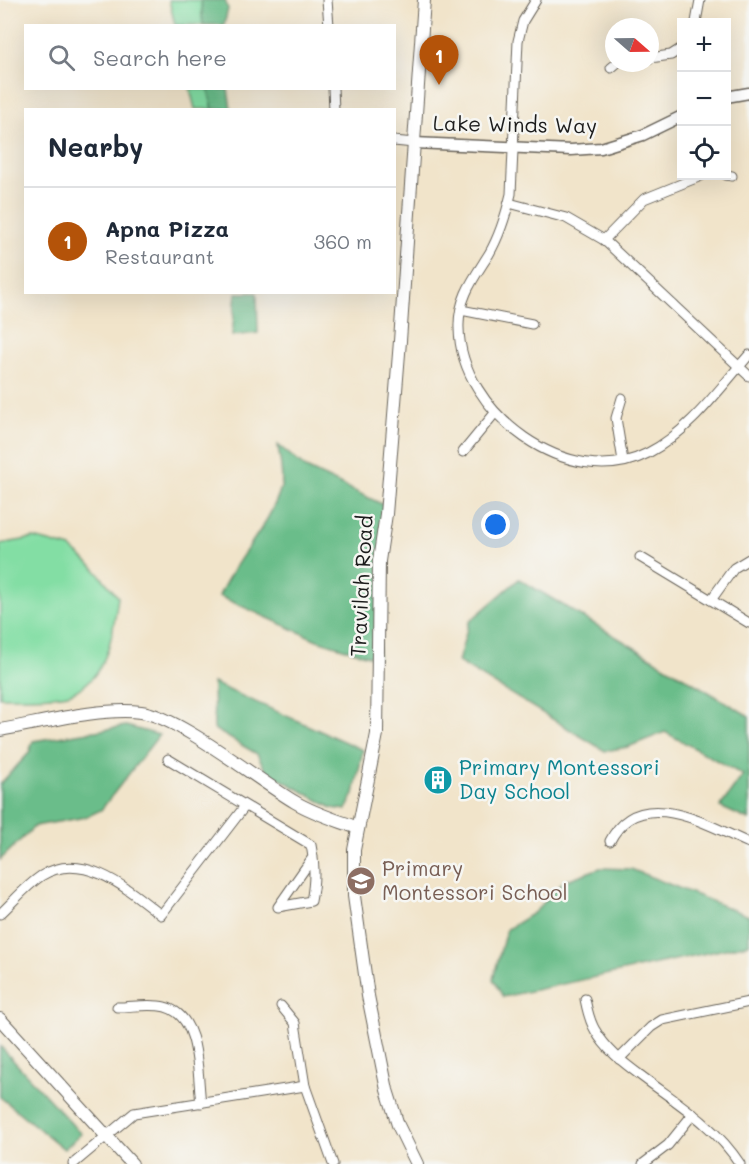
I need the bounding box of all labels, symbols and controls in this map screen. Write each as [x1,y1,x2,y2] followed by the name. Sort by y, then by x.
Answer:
[605,18,659,72] north arrow
[677,18,731,180] map controls
[677,18,731,72] button: +
[24,24,396,90] search box
[420,36,458,85] pin: 1
[45,41,78,74] icon: search
[93,43,227,72] text: Search here
[677,72,731,126] button: −
[433,109,597,138] street label: Lake Winds Way
[677,126,731,180] button: locate
[48,130,143,164] text: Nearby
[105,214,229,243] text: Apna Pizza
[63,228,72,254] text: 1
[314,228,372,254] text: 360 m
[105,243,215,269] text: Restaurant
[481,510,510,539] your location
[343,514,378,658] street label: Travilah Road
[459,753,660,804] place label: Primary Montessori Day School
[422,764,454,796] building icon: Primary Montessori Day School
[382,854,568,905] place label: Primary Montessori School
[345,865,377,897] school or university icon: Primary Montessori School

